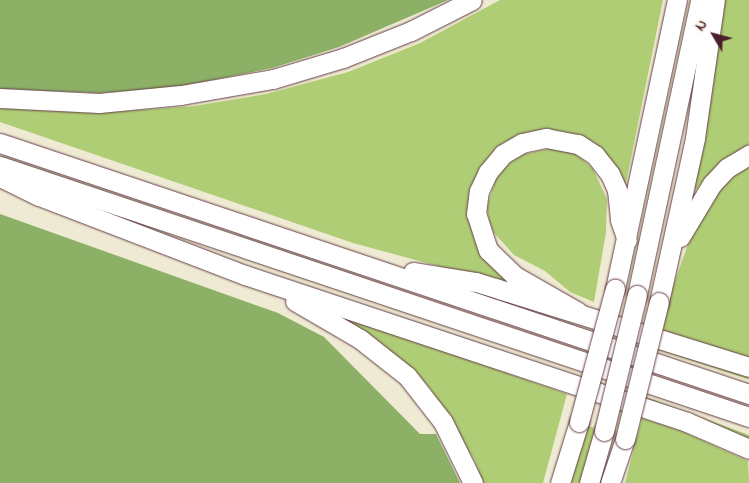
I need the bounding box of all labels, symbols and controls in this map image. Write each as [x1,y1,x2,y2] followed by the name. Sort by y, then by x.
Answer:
[689,10,739,60] north arrow
[690,16,713,36] text: N

